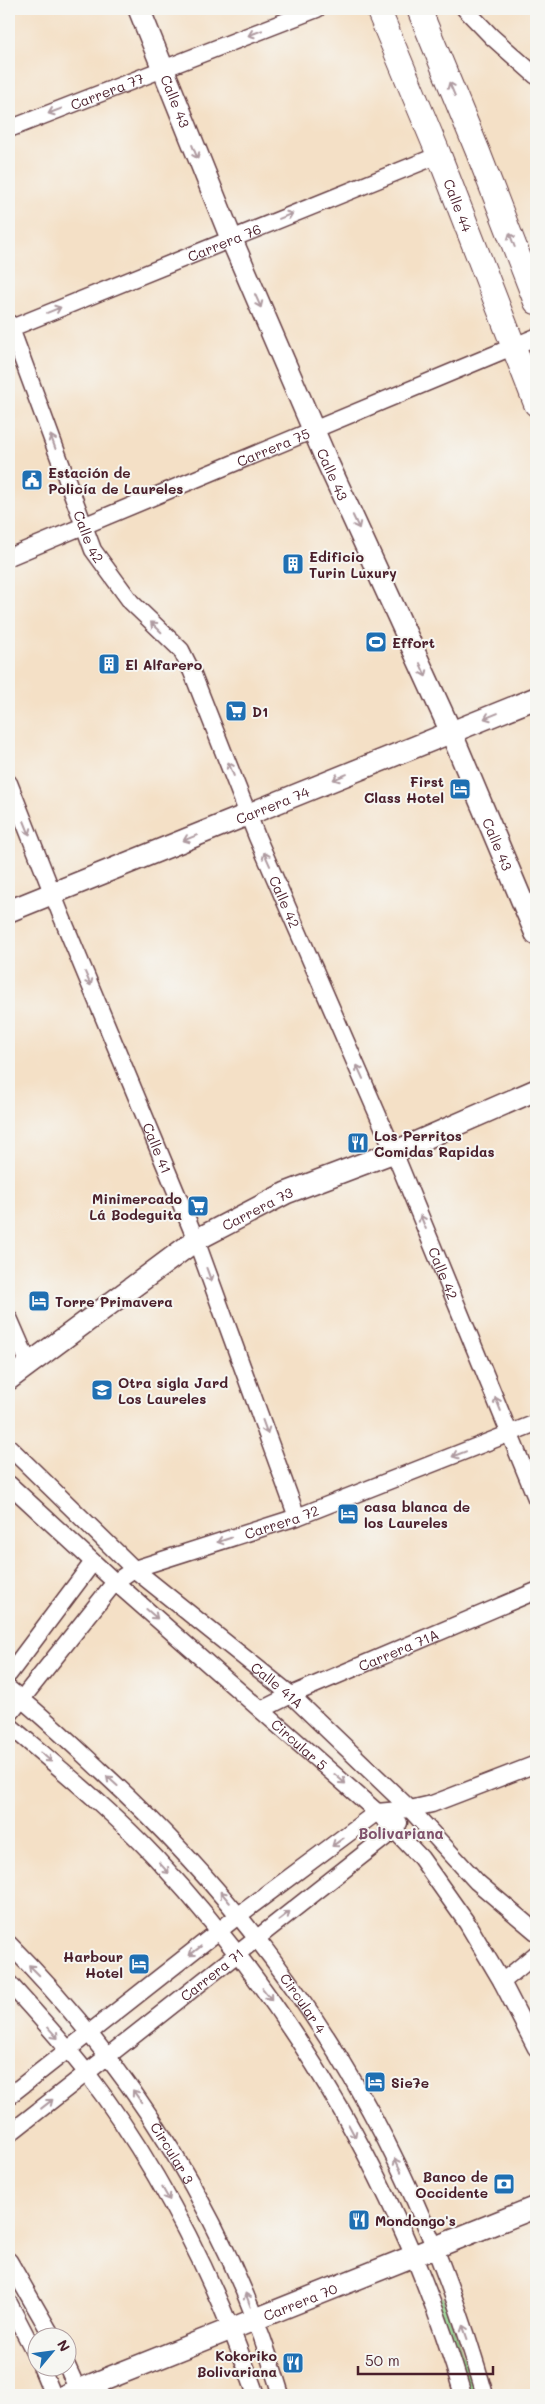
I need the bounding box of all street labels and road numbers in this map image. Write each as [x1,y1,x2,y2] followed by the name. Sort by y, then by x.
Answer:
[67,68,146,114] street label: Carrera 77
[157,72,195,130] street label: Calle 43
[440,176,478,235] street label: Calle 44
[184,219,264,265] street label: Carrera 76
[233,423,312,471] street label: Carrera 75
[313,445,353,503] street label: Calle 43
[70,508,109,566] street label: Calle 42
[233,781,313,828] street label: Carrera 74
[479,815,518,873] street label: Calle 43
[265,872,305,930] street label: Calle 42
[139,1120,177,1176] street label: Calle 41
[218,1182,295,1234] street label: Carrera 73
[424,1244,463,1302] street label: Calle 42
[242,1500,321,1543] street label: Carrera 72
[355,1624,441,1675] street label: Carrera 71A
[247,1657,308,1712] street label: Calle 41A
[267,1714,332,1774] street label: Circular 5
[176,1943,247,2005] street label: Carrera 71
[276,1969,332,2037] street label: Circular 4
[147,2118,199,2187] street label: Circular 3
[260,2278,340,2325] street label: Carrera 70

